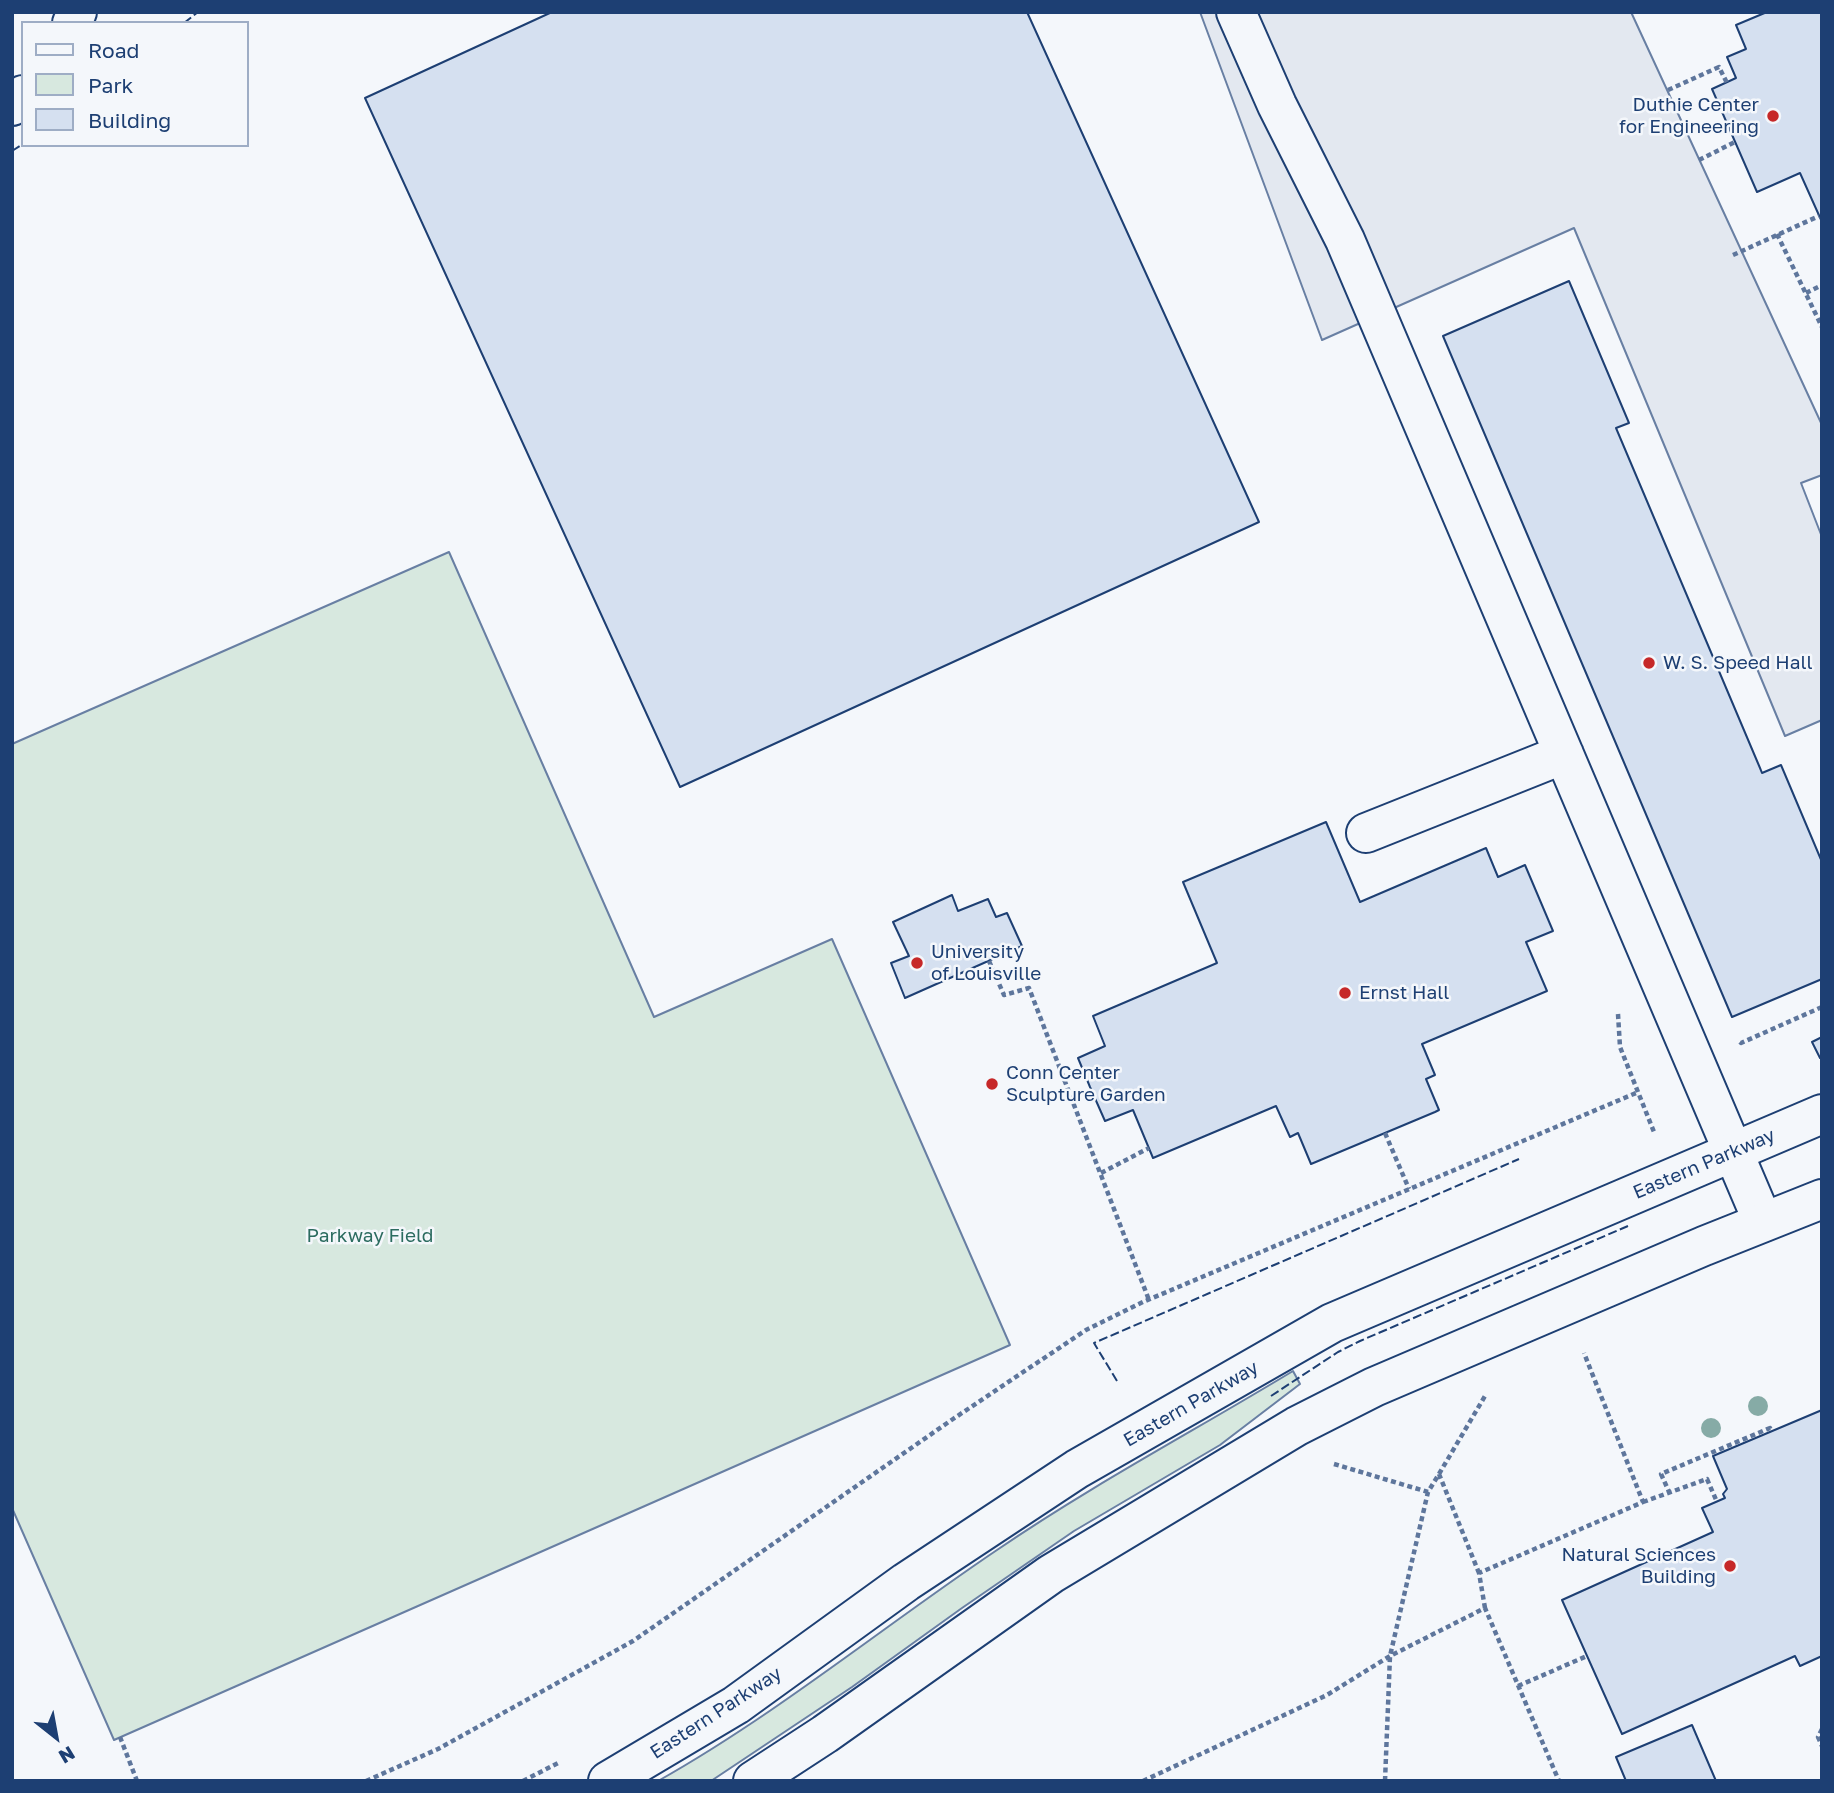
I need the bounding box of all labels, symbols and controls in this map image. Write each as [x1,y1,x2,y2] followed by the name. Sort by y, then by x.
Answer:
[21,21,248,147] legend
[88,37,139,63] text: Road
[88,72,133,98] text: Park
[1619,94,1759,138] place label: Duthie Center for Engineering
[88,107,171,133] text: Building
[1765,108,1781,124] marker: Duthie Center for Engineering
[1663,652,1813,674] place label: W. S. Speed Hall
[1641,655,1657,671] marker: W. S. Speed Hall
[931,941,1041,985] place label: University of Louisville
[909,955,925,971] marker: University of Louisville
[1359,982,1449,1004] place label: Ernst Hall
[1337,985,1353,1001] marker: Ernst Hall
[1006,1062,1166,1106] place label: Conn Center Sculpture Garden
[984,1076,1000,1092] marker: Conn Center Sculpture Garden
[1630,1124,1778,1204] street label: Eastern Parkway
[306,1225,434,1247] park label: Parkway Field
[1119,1356,1263,1452] street label: Eastern Parkway
[1561,1544,1716,1588] place label: Natural Sciences Building
[1722,1558,1738,1574] marker: Natural Sciences Building
[646,1662,786,1764] street label: Eastern Parkway
[21,1702,91,1772] north arrow
[55,1742,79,1769] text: N

